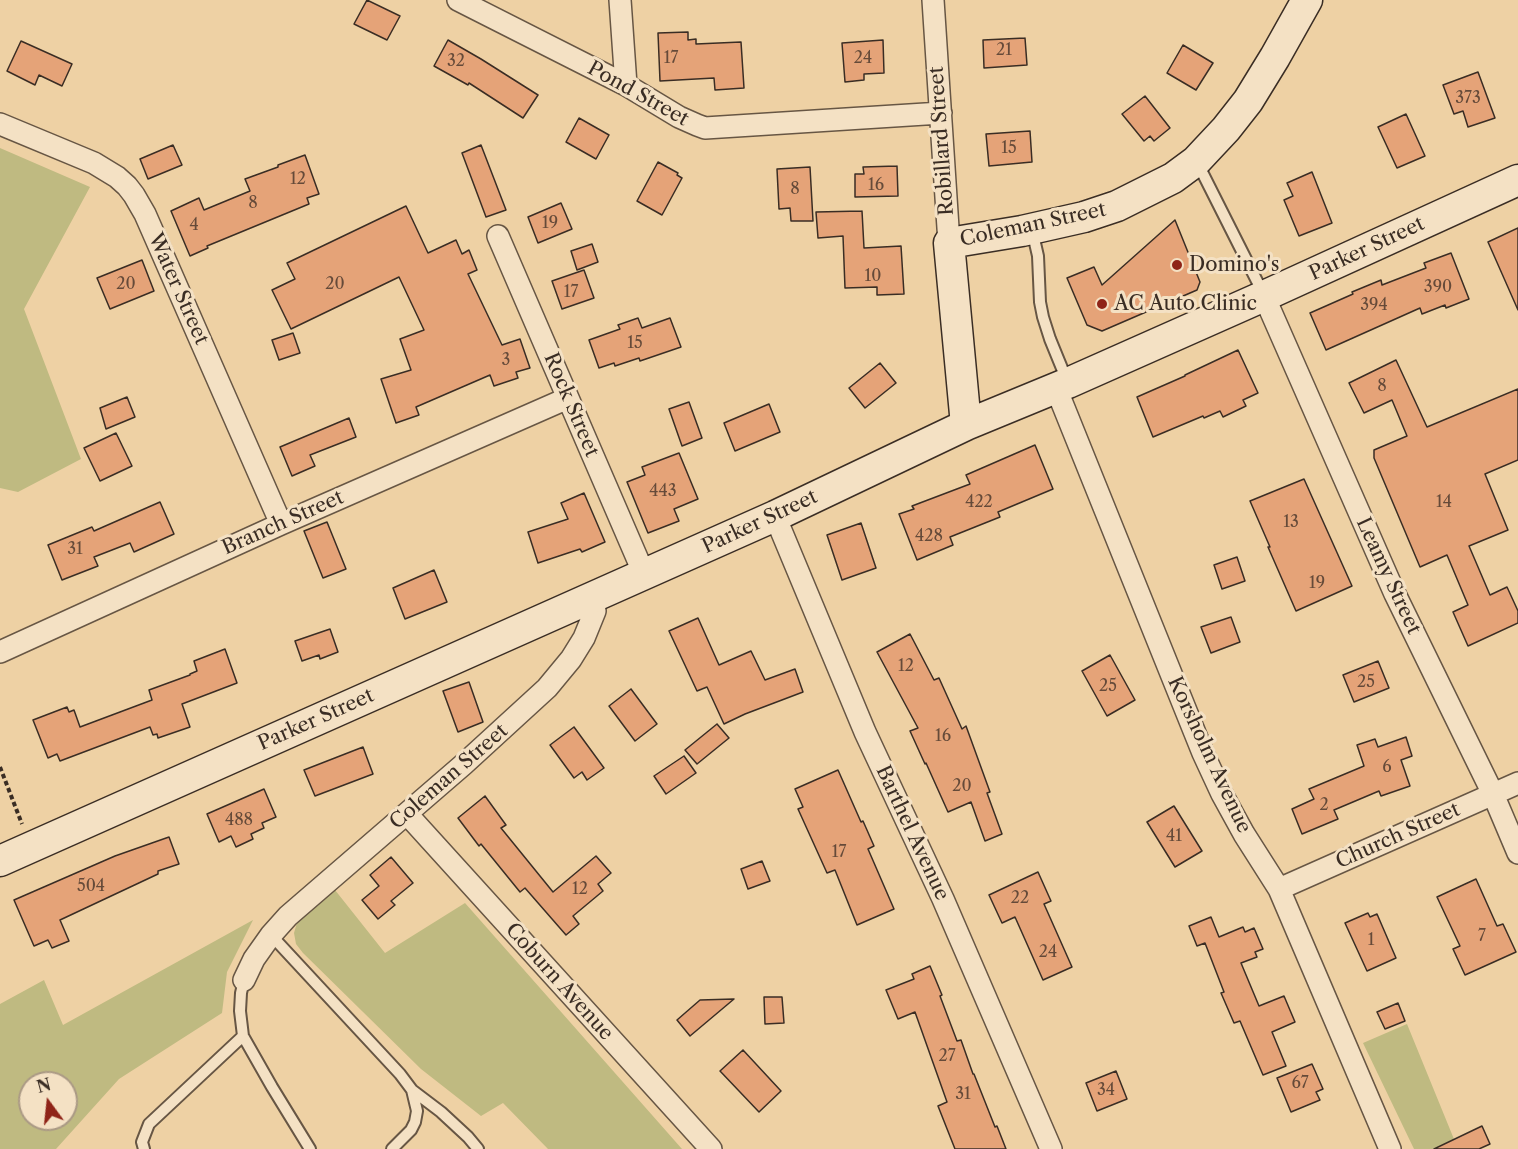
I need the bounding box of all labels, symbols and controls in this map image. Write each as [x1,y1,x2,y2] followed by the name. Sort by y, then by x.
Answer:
[996,40,1012,60] house number: 21
[664,48,678,68] house number: 17
[854,48,872,68] house number: 24
[447,51,465,71] house number: 32
[583,56,693,132] street label: Pond Street
[925,66,959,216] street label: Robillard Street
[1455,88,1481,108] house number: 373
[1001,138,1017,158] house number: 15
[290,169,306,189] house number: 12
[868,175,884,195] house number: 16
[790,179,800,199] house number: 8
[248,193,258,213] house number: 8
[958,198,1108,252] street label: Coleman Street
[1306,212,1428,286] street label: Parker Street
[542,213,558,233] house number: 19
[189,215,199,235] house number: 4
[143,230,213,348] street label: Water Street
[1189,253,1280,277] place label: Domino's
[1170,258,1184,272] marker: Domino's
[865,266,881,286] house number: 10
[116,274,136,294] house number: 20
[325,274,345,294] house number: 20
[1424,277,1452,297] house number: 390
[564,282,578,302] house number: 17
[1114,292,1257,316] place label: AC Auto Clinic
[1360,295,1388,315] house number: 394
[1095,297,1109,311] marker: AC Auto Clinic
[627,333,643,353] house number: 15
[538,349,604,461] street label: Rock Street
[502,350,510,370] house number: 3
[1377,376,1387,396] house number: 8
[649,481,677,501] house number: 443
[699,485,821,559] street label: Parker Street
[219,486,347,560] street label: Branch Street
[965,492,993,512] house number: 422
[1436,492,1452,512] house number: 14
[1283,512,1299,532] house number: 13
[1350,514,1426,638] street label: Leamy Street
[915,526,943,546] house number: 428
[67,539,83,559] house number: 31
[1309,573,1325,593] house number: 19
[898,656,914,676] house number: 12
[1357,672,1375,692] house number: 25
[1162,673,1256,837] street label: Korsholm Avenue
[1099,676,1117,696] house number: 25
[254,684,378,756] street label: Parker Street
[385,719,513,835] street label: Coleman Street
[935,726,951,746] house number: 16
[1382,757,1392,777] house number: 6
[870,762,954,904] street label: Barthel Avenue
[952,776,972,796] house number: 20
[1319,795,1329,815] house number: 2
[1332,798,1464,874] street label: Church Street
[225,810,253,830] house number: 488
[1166,826,1182,846] house number: 41
[832,842,846,862] house number: 17
[77,876,105,896] house number: 504
[572,879,588,899] house number: 12
[1011,888,1029,908] house number: 22
[500,918,618,1046] street label: Coburn Avenue
[1478,926,1486,946] house number: 7
[1368,930,1374,950] house number: 1
[1039,942,1057,962] house number: 24
[938,1046,956,1066] house number: 27
[18,1071,78,1131] north arrow
[1291,1073,1309,1093] house number: 67
[35,1074,53,1097] text: N
[1097,1080,1115,1100] house number: 34
[955,1084,971,1104] house number: 31

